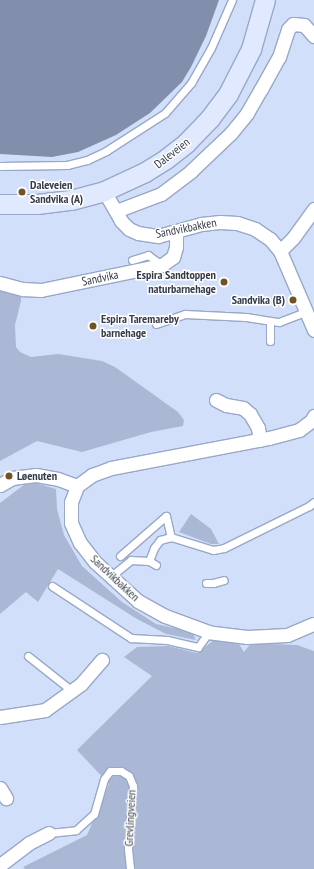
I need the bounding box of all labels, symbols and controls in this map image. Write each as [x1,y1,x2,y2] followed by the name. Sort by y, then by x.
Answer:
[151,135,193,171] street label: Daleveien
[30,178,83,206] place label: Daleveien Sandvika (A)
[17,187,27,197] marker: Daleveien Sandvika (A)
[154,215,218,241] street label: Sandvikbakken
[80,267,120,289] street label: Sandvika
[137,268,216,296] place label: Espira Sandtoppen naturbarnehage
[219,277,229,287] marker: Espira Sandtoppen naturbarnehage
[232,293,285,307] place label: Sandvika (B)
[288,295,298,305] marker: Sandvika (B)
[101,312,179,340] place label: Espira Taremareby barnehage
[88,321,98,331] marker: Espira Taremareby barnehage
[17,469,57,483] place label: Løenuten
[4,471,14,481] marker: Løenuten
[88,552,142,604] street label: Sandvikbakken
[121,789,139,847] street label: Grevlingveien

